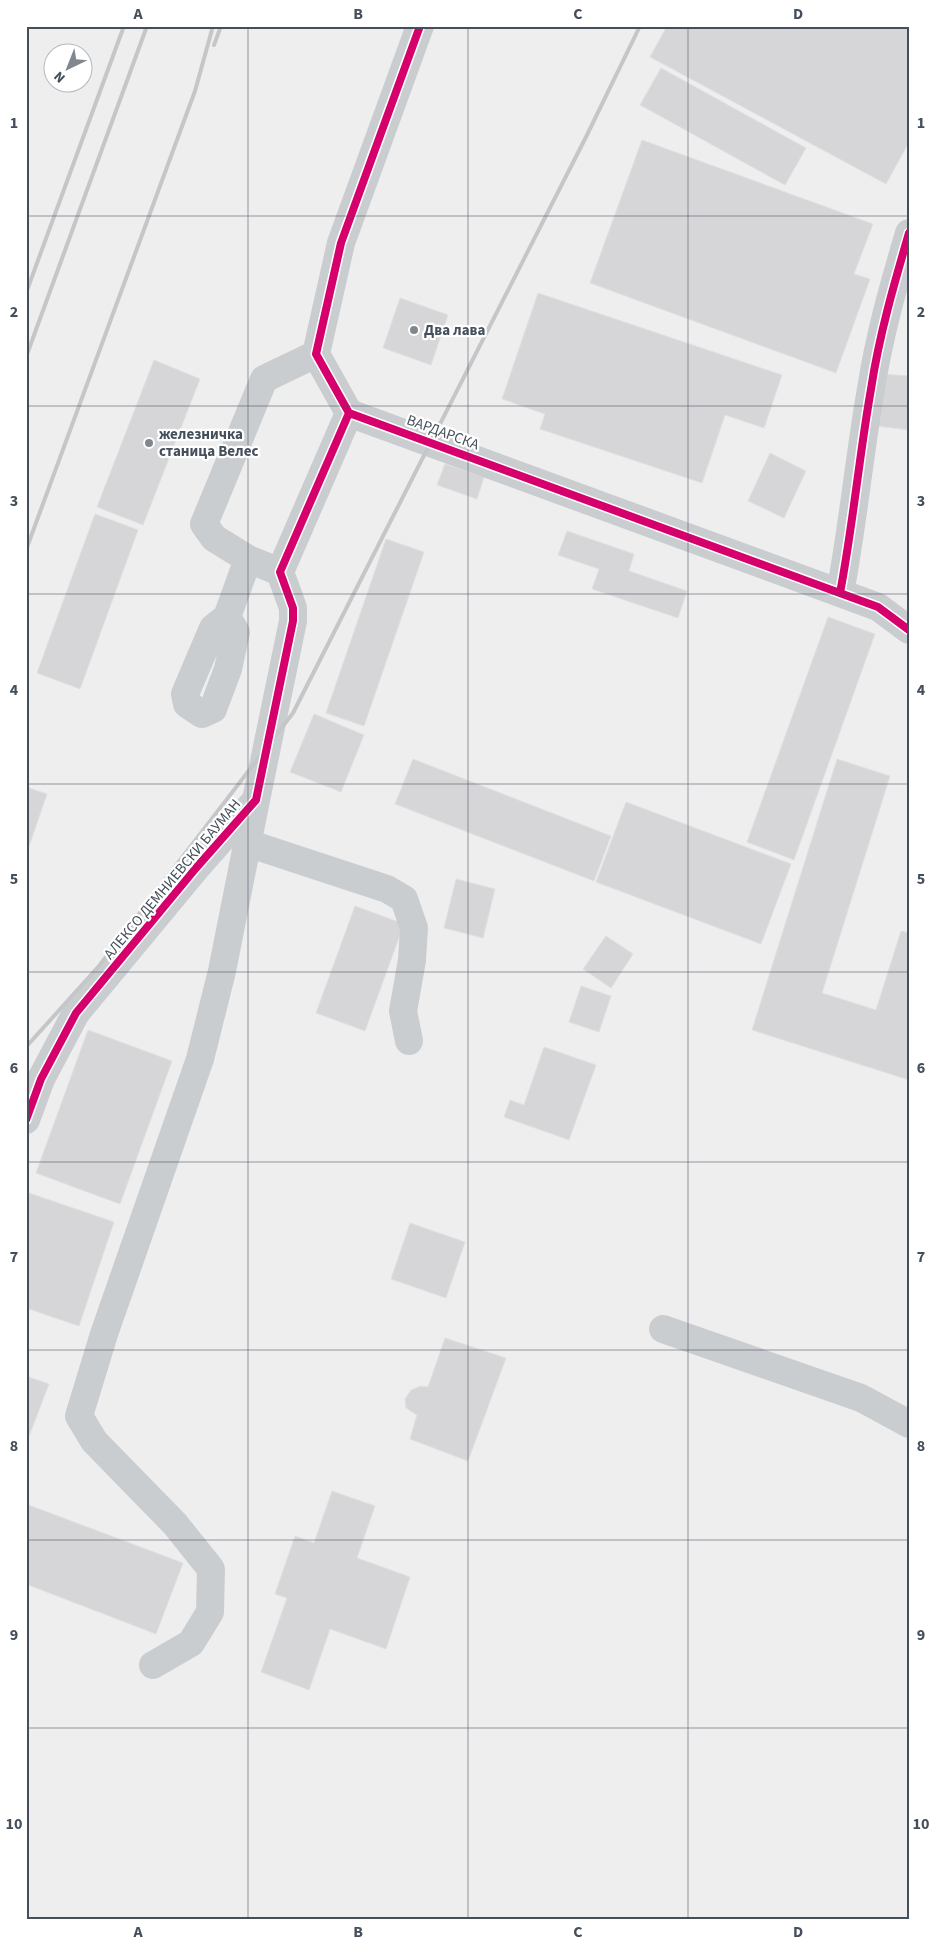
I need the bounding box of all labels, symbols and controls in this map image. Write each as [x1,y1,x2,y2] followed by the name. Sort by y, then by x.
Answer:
[132,3,143,25] text: A
[353,3,363,25] text: B
[573,3,583,25] text: C
[793,3,803,25] text: D
[42,42,92,92] north arrow
[50,66,70,87] text: N
[10,112,18,134] text: 1
[917,112,925,134] text: 1
[10,301,18,323] text: 2
[917,301,925,323] text: 2
[424,320,486,341] place label: Два лава
[408,324,420,336] marker: Два лава
[404,410,483,456] street label: ВАРДАРСКА
[159,424,259,462] place label: железничка станица Велес
[143,437,155,449] marker: железничка станица Велес
[10,490,18,512] text: 3
[917,490,925,512] text: 3
[10,679,19,701] text: 4
[917,679,926,701] text: 4
[99,795,246,964] street label: АЛЕКСО ДЕМНИЕВСКИ БАУМАН
[10,868,18,890] text: 5
[917,868,925,890] text: 5
[10,1057,18,1079] text: 6
[917,1057,925,1079] text: 6
[10,1246,18,1268] text: 7
[917,1246,925,1268] text: 7
[10,1435,18,1457] text: 8
[917,1435,925,1457] text: 8
[10,1624,18,1646] text: 9
[917,1624,925,1646] text: 9
[6,1813,22,1835] text: 10
[913,1813,929,1835] text: 10
[132,1921,143,1943] text: A
[353,1921,363,1943] text: B
[573,1921,583,1943] text: C
[793,1921,803,1943] text: D

